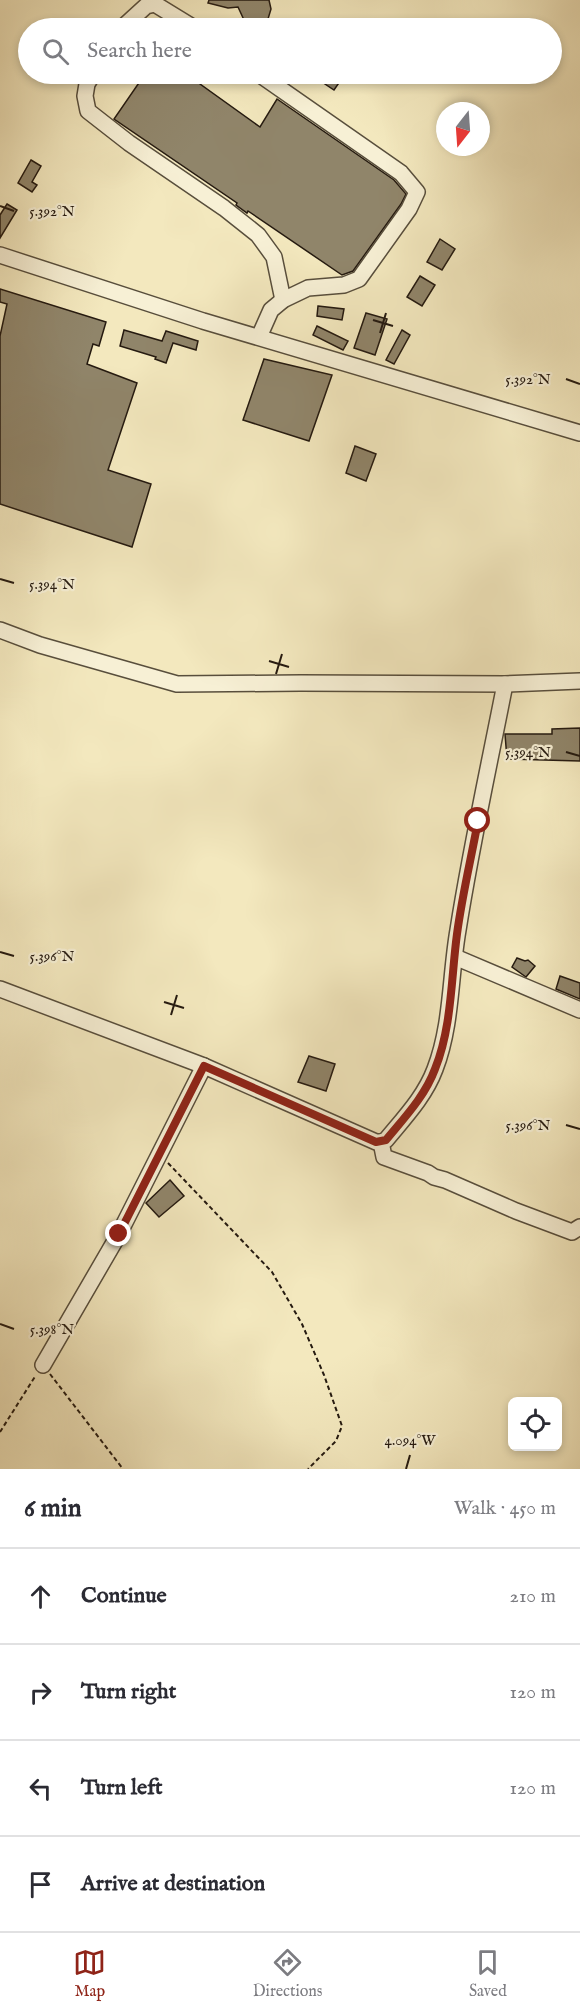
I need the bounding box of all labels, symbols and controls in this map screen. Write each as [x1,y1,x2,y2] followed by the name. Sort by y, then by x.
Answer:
[18,18,562,84] search box
[39,35,72,68] icon: search
[87,37,192,65] text: Search here
[436,102,490,156] north arrow
[29,202,75,221] text: 5.392°N
[505,370,551,389] text: 5.392°N
[29,575,75,594] text: 5.394°N
[505,743,551,762] text: 5.394°N
[464,807,490,833] route start
[30,947,74,966] text: 5.396°N
[506,1116,550,1135] text: 5.396°N
[105,1220,131,1246] route end
[30,1320,74,1339] text: 5.398°N
[508,1397,562,1451] map controls
[508,1397,562,1451] button: locate
[384,1431,436,1450] text: 4.094°W
[24,1492,82,1525] text: 6 min
[454,1496,556,1521] text: Walk · 450 m
[24,1580,57,1613] icon: ahead
[81,1582,167,1610] text: Continue
[510,1584,556,1609] text: 210 m
[24,1676,57,1709] icon: right
[81,1678,176,1706] text: Turn right
[510,1680,556,1705] text: 120 m
[24,1772,57,1805] icon: left
[81,1774,163,1802] text: Turn left
[510,1776,556,1801] text: 120 m
[24,1868,57,1901] icon: arrive
[81,1870,265,1898] text: Arrive at destination
[73,1946,106,2002] tab: Map
[253,1946,322,2002] tab: Directions
[469,1946,507,2002] tab: Saved

